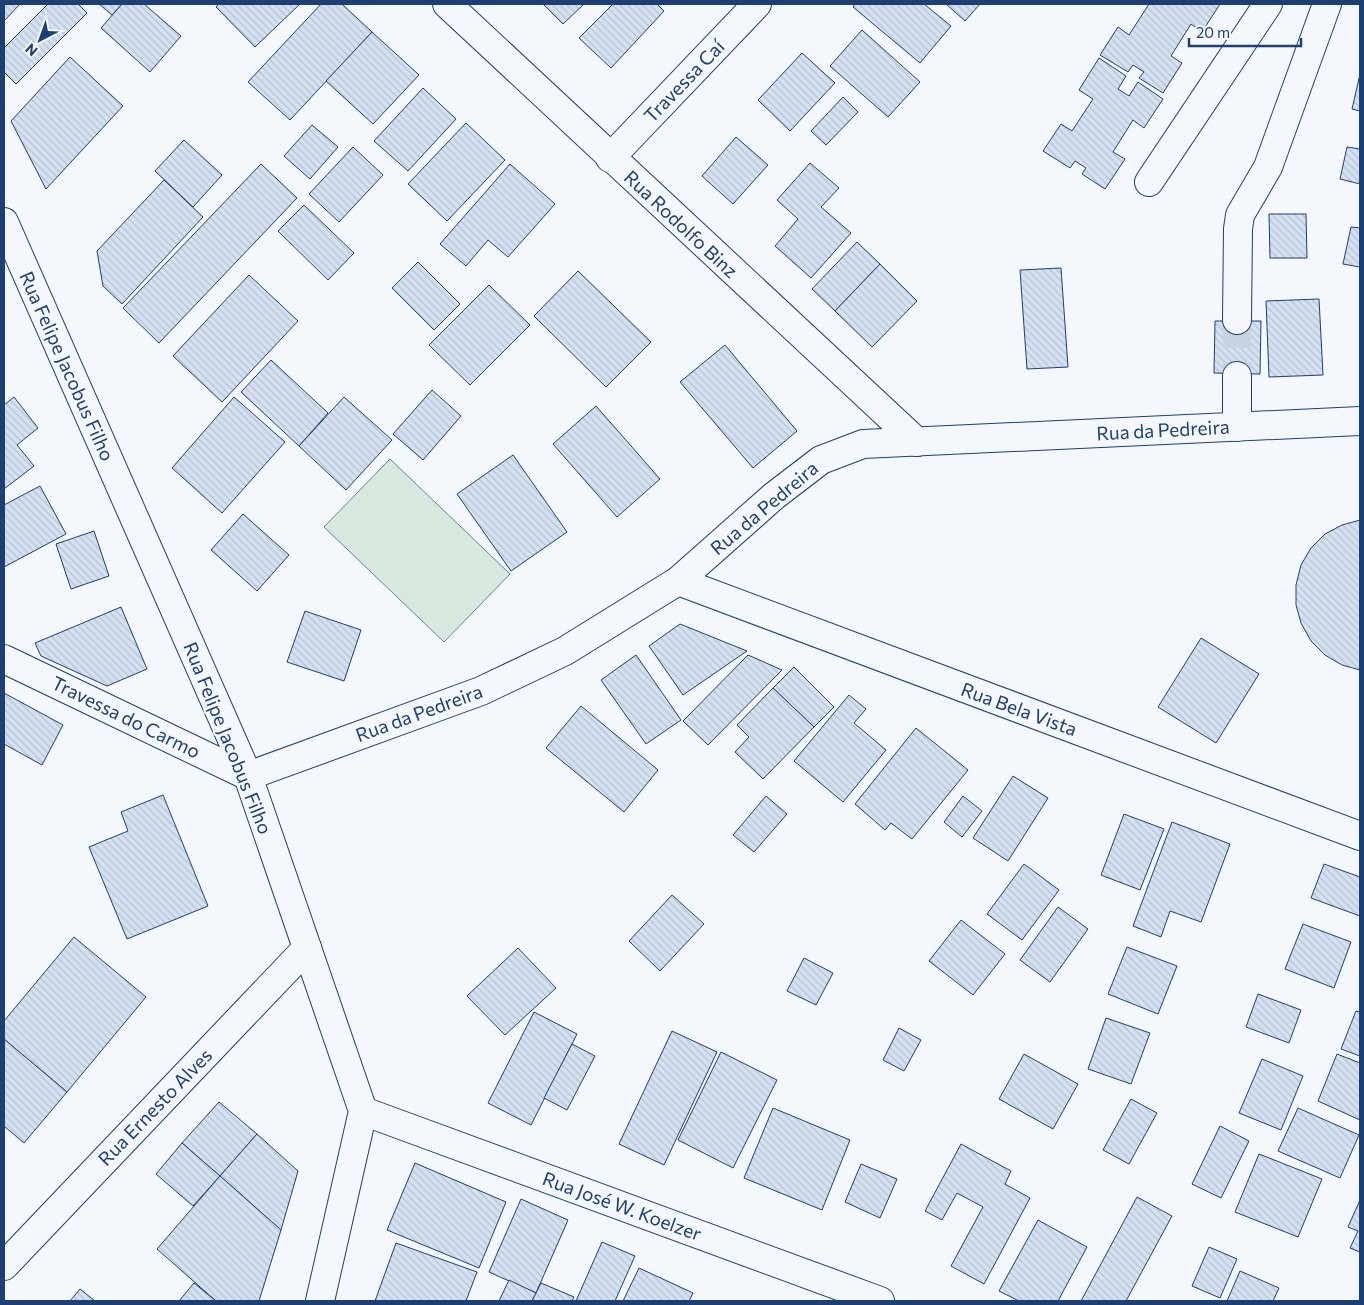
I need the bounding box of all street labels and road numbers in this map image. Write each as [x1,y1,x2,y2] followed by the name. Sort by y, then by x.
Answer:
[639,34,729,127] street label: Travessa Caí
[620,165,743,282] street label: Rua Rodolfo Binz
[15,267,120,464] street label: Rua Felipe Jacobus Filho
[1096,415,1230,444] street label: Rua da Pedreira
[705,456,822,559] street label: Rua da Pedreira
[179,638,278,837] street label: Rua Felipe Jacobus Filho
[48,671,204,762] street label: Travessa do Carmo
[958,677,1080,740] street label: Rua Bela Vista
[352,679,485,746] street label: Rua da Pedreira
[93,1043,216,1170] street label: Rua Ernesto Alves
[540,1166,705,1245] street label: Rua José W. Koelzer

